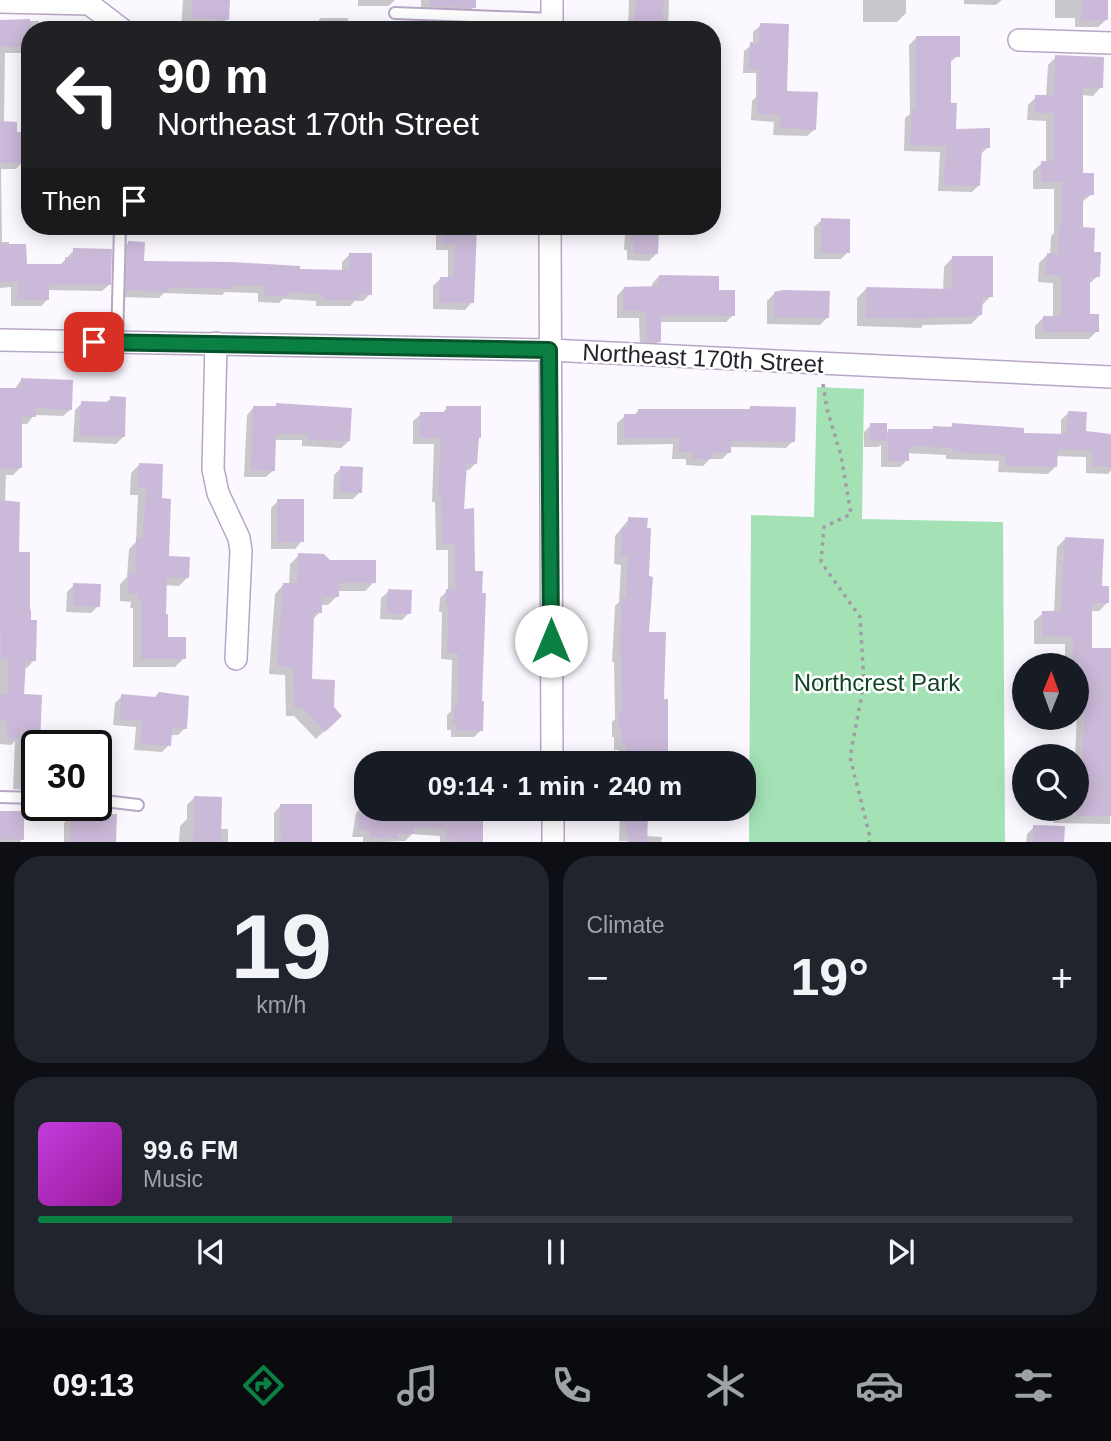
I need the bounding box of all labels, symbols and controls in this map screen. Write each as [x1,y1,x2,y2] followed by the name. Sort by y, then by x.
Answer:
[42,49,133,140] icon: left
[157,49,269,103] text: 90 m
[157,106,479,142] text: Northeast 170th Street
[115,182,153,220] icon: arrive
[42,186,101,216] text: Then
[64,312,124,372] pin
[75,323,113,361] icon: arrive
[582,338,825,378] street label: Northeast 170th Street
[514,604,588,678] position arrow
[1012,653,1088,730] north arrow
[1012,653,1089,821] map controls
[794,669,961,696] park label: Northcrest Park
[21,730,112,821] speed limit sign: 30
[1012,744,1089,821] button: search
[428,771,682,801] text: 09:14 · 1 min · 240 m
[231,896,332,997] text: 19
[587,912,664,938] text: Climate
[790,948,869,1006] text: 19°
[587,957,609,999] text: −
[1051,957,1073,999] text: +
[256,992,306,1018] text: km/h
[143,1135,238,1165] text: 99.6 FM
[143,1166,203,1192] text: Music
[192,1233,230,1271] icon: previous
[537,1233,575,1271] icon: pause
[882,1233,920,1271] icon: next
[239,1361,288,1410] icon: directions
[393,1361,442,1410] icon: music
[547,1361,596,1410] icon: phone
[701,1361,750,1410] icon: climate
[855,1361,904,1410] icon: car
[1009,1361,1058,1410] icon: filters
[53,1367,134,1403] text: 09:13

